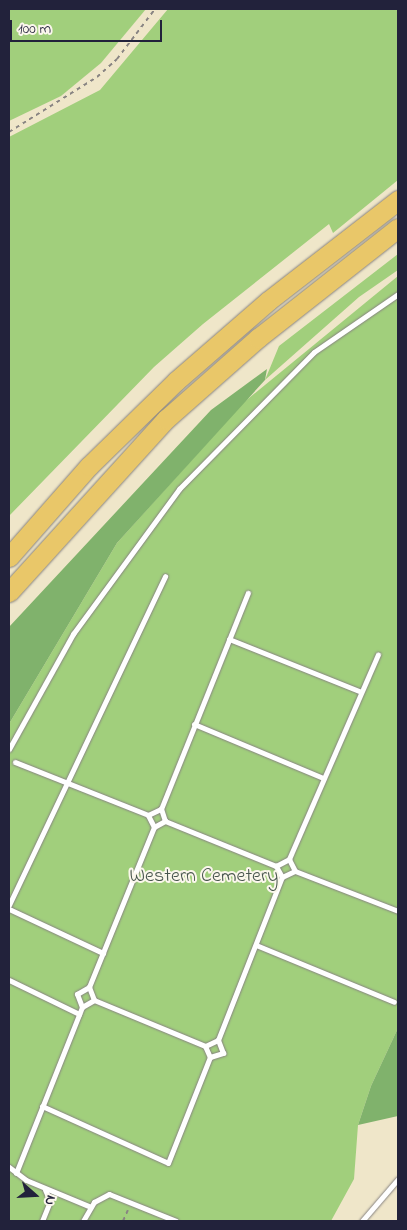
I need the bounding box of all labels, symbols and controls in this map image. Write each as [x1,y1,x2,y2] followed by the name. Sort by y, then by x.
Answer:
[12,10,165,42] scale bar
[18,18,51,40] text: 100 m
[130,864,278,888] park label: Western Cemetery
[10,1170,60,1220] north arrow
[38,1192,61,1208] text: N

